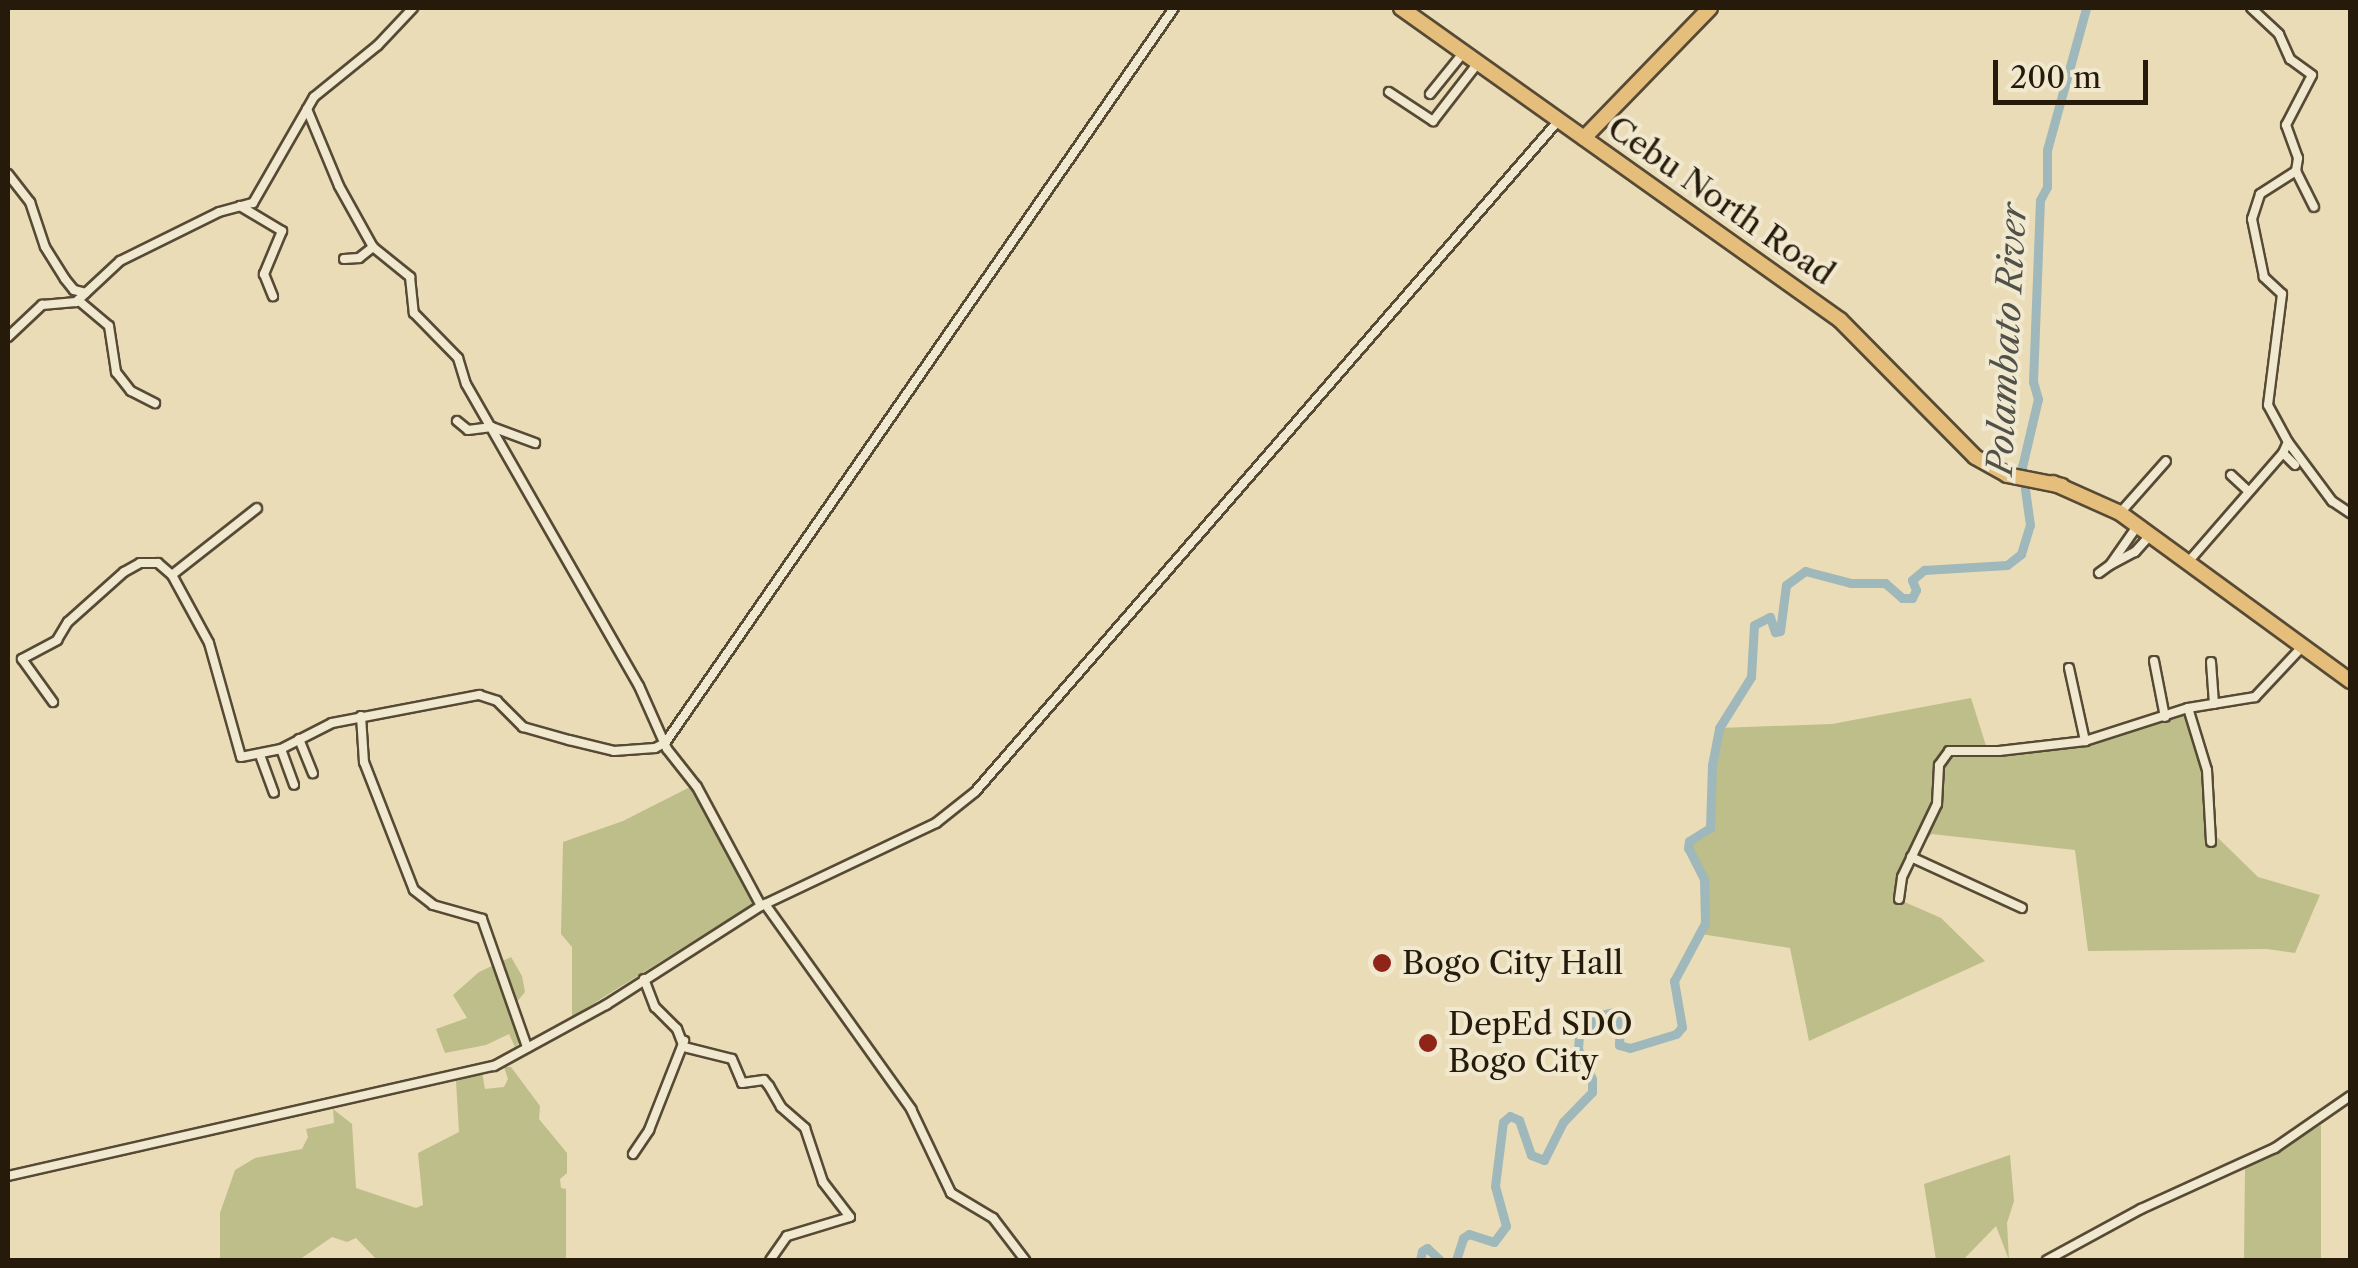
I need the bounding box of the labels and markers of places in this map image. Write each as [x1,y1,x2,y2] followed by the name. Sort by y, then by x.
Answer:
[1402,944,1624,982] place label: Bogo City Hall
[1371,952,1393,974] marker: Bogo City Hall
[1448,1006,1633,1081] place label: DepEd SDO Bogo City
[1417,1032,1439,1054] marker: DepEd SDO Bogo City

